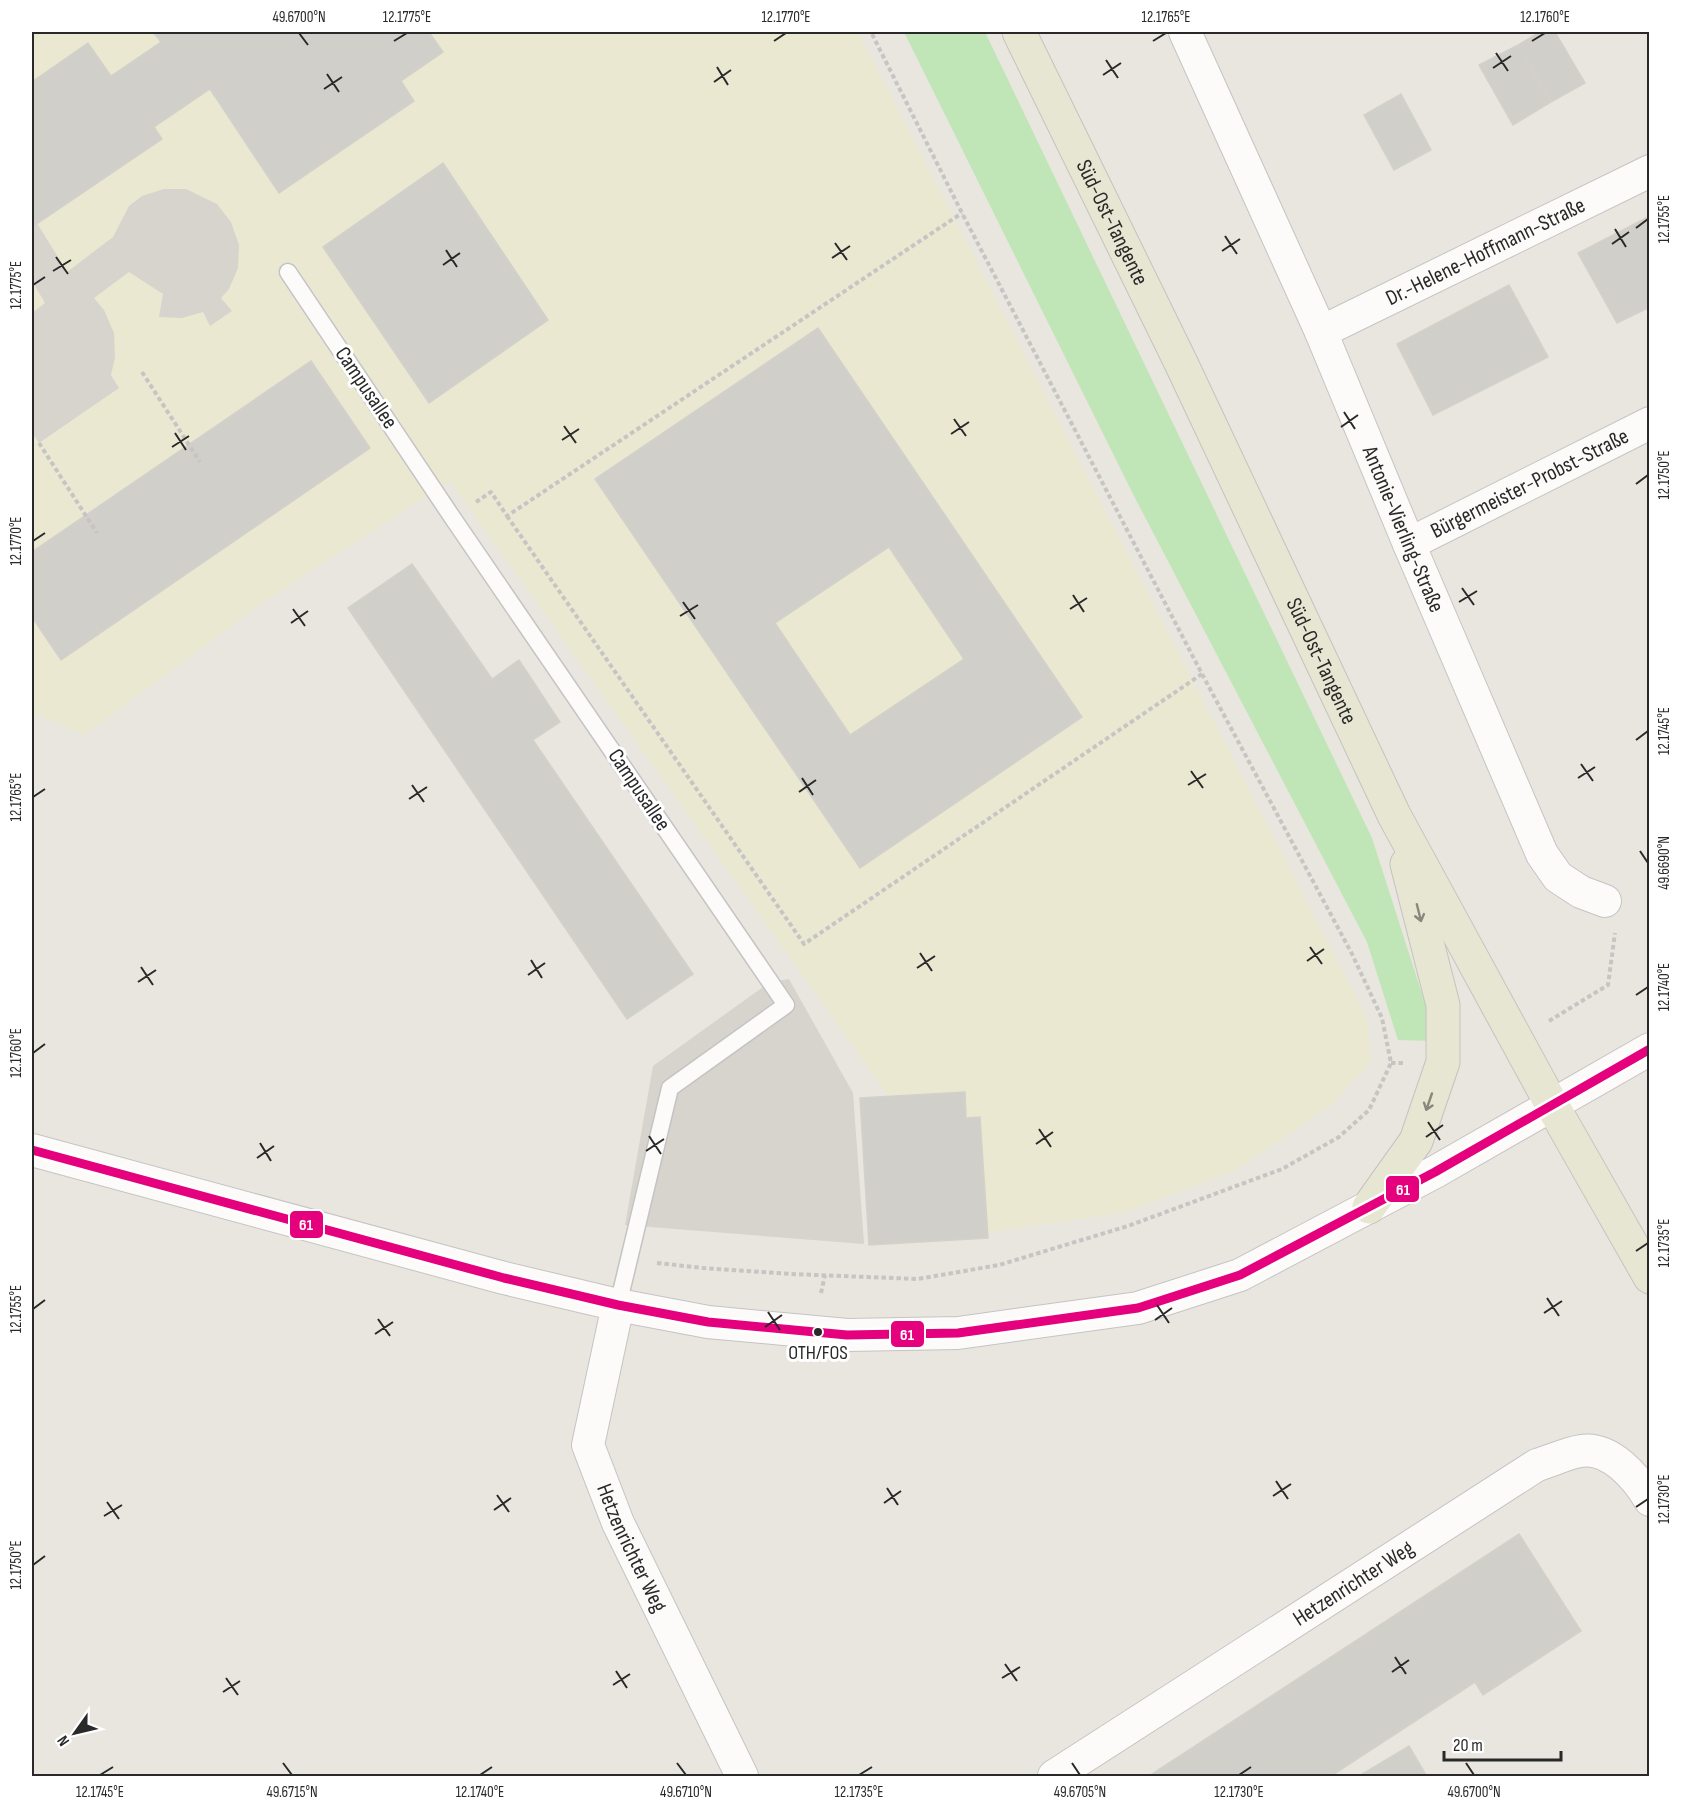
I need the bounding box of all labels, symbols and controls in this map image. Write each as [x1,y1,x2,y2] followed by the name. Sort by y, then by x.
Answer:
[272,8,326,27] text: 49.6700°N
[383,8,431,27] text: 12.1775°E
[761,8,811,27] text: 12.1770°E
[1141,8,1191,27] text: 12.1765°E
[1520,8,1570,27] text: 12.1760°E
[1070,155,1154,290] street label: Süd-Ost-Tangente
[1381,191,1589,312] street label: Dr.-Helene-Hoffmann-Straße
[1655,195,1674,243] text: 12.1755°E
[7,261,26,309] text: 12.1775°E
[329,342,403,434] street label: Campusallee
[1426,422,1633,544] street label: Bürgermeister-Probst-Straße
[1356,441,1450,617] street label: Antonie-Vierling-Straße
[1655,450,1674,500] text: 12.1750°E
[7,516,26,566] text: 12.1770°E
[1280,594,1363,728] street label: Süd-Ost-Tangente
[1655,707,1674,755] text: 12.1745°E
[602,744,676,836] street label: Campusallee
[7,772,26,822] text: 12.1765°E
[1655,836,1674,890] text: 49.6690°N
[1414,903,1426,922] one-way arrow
[1655,963,1674,1011] text: 12.1740°E
[7,1028,26,1078] text: 12.1760°E
[1422,1092,1433,1111] one-way arrow
[1385,1175,1420,1203] line badge: 61
[1396,1181,1411,1200] text: 61
[289,1210,324,1239] line badge: 61
[299,1216,314,1235] text: 61
[1655,1219,1674,1267] text: 12.1735°E
[7,1285,26,1333] text: 12.1755°E
[890,1320,925,1348] line badge: 61
[812,1326,824,1338] marker: OTH/FOS
[900,1326,915,1345] text: 61
[788,1341,848,1365] place label: OTH/FOS
[1655,1474,1674,1524] text: 12.1730°E
[591,1480,673,1617] street label: Hetzenrichter Weg
[1288,1534,1419,1632] street label: Hetzenrichter Weg
[7,1540,26,1590] text: 12.1750°E
[45,1703,105,1763] north arrow
[1444,1724,1561,1762] scale bar
[54,1732,74,1749] text: N
[1453,1735,1483,1756] text: 20 m
[76,1783,124,1802] text: 12.1745°E
[266,1783,318,1802] text: 49.6715°N
[456,1783,504,1802] text: 12.1740°E
[660,1783,712,1802] text: 49.6710°N
[835,1783,883,1802] text: 12.1735°E
[1054,1783,1106,1802] text: 49.6705°N
[1214,1783,1264,1802] text: 12.1730°E
[1447,1783,1501,1802] text: 49.6700°N

